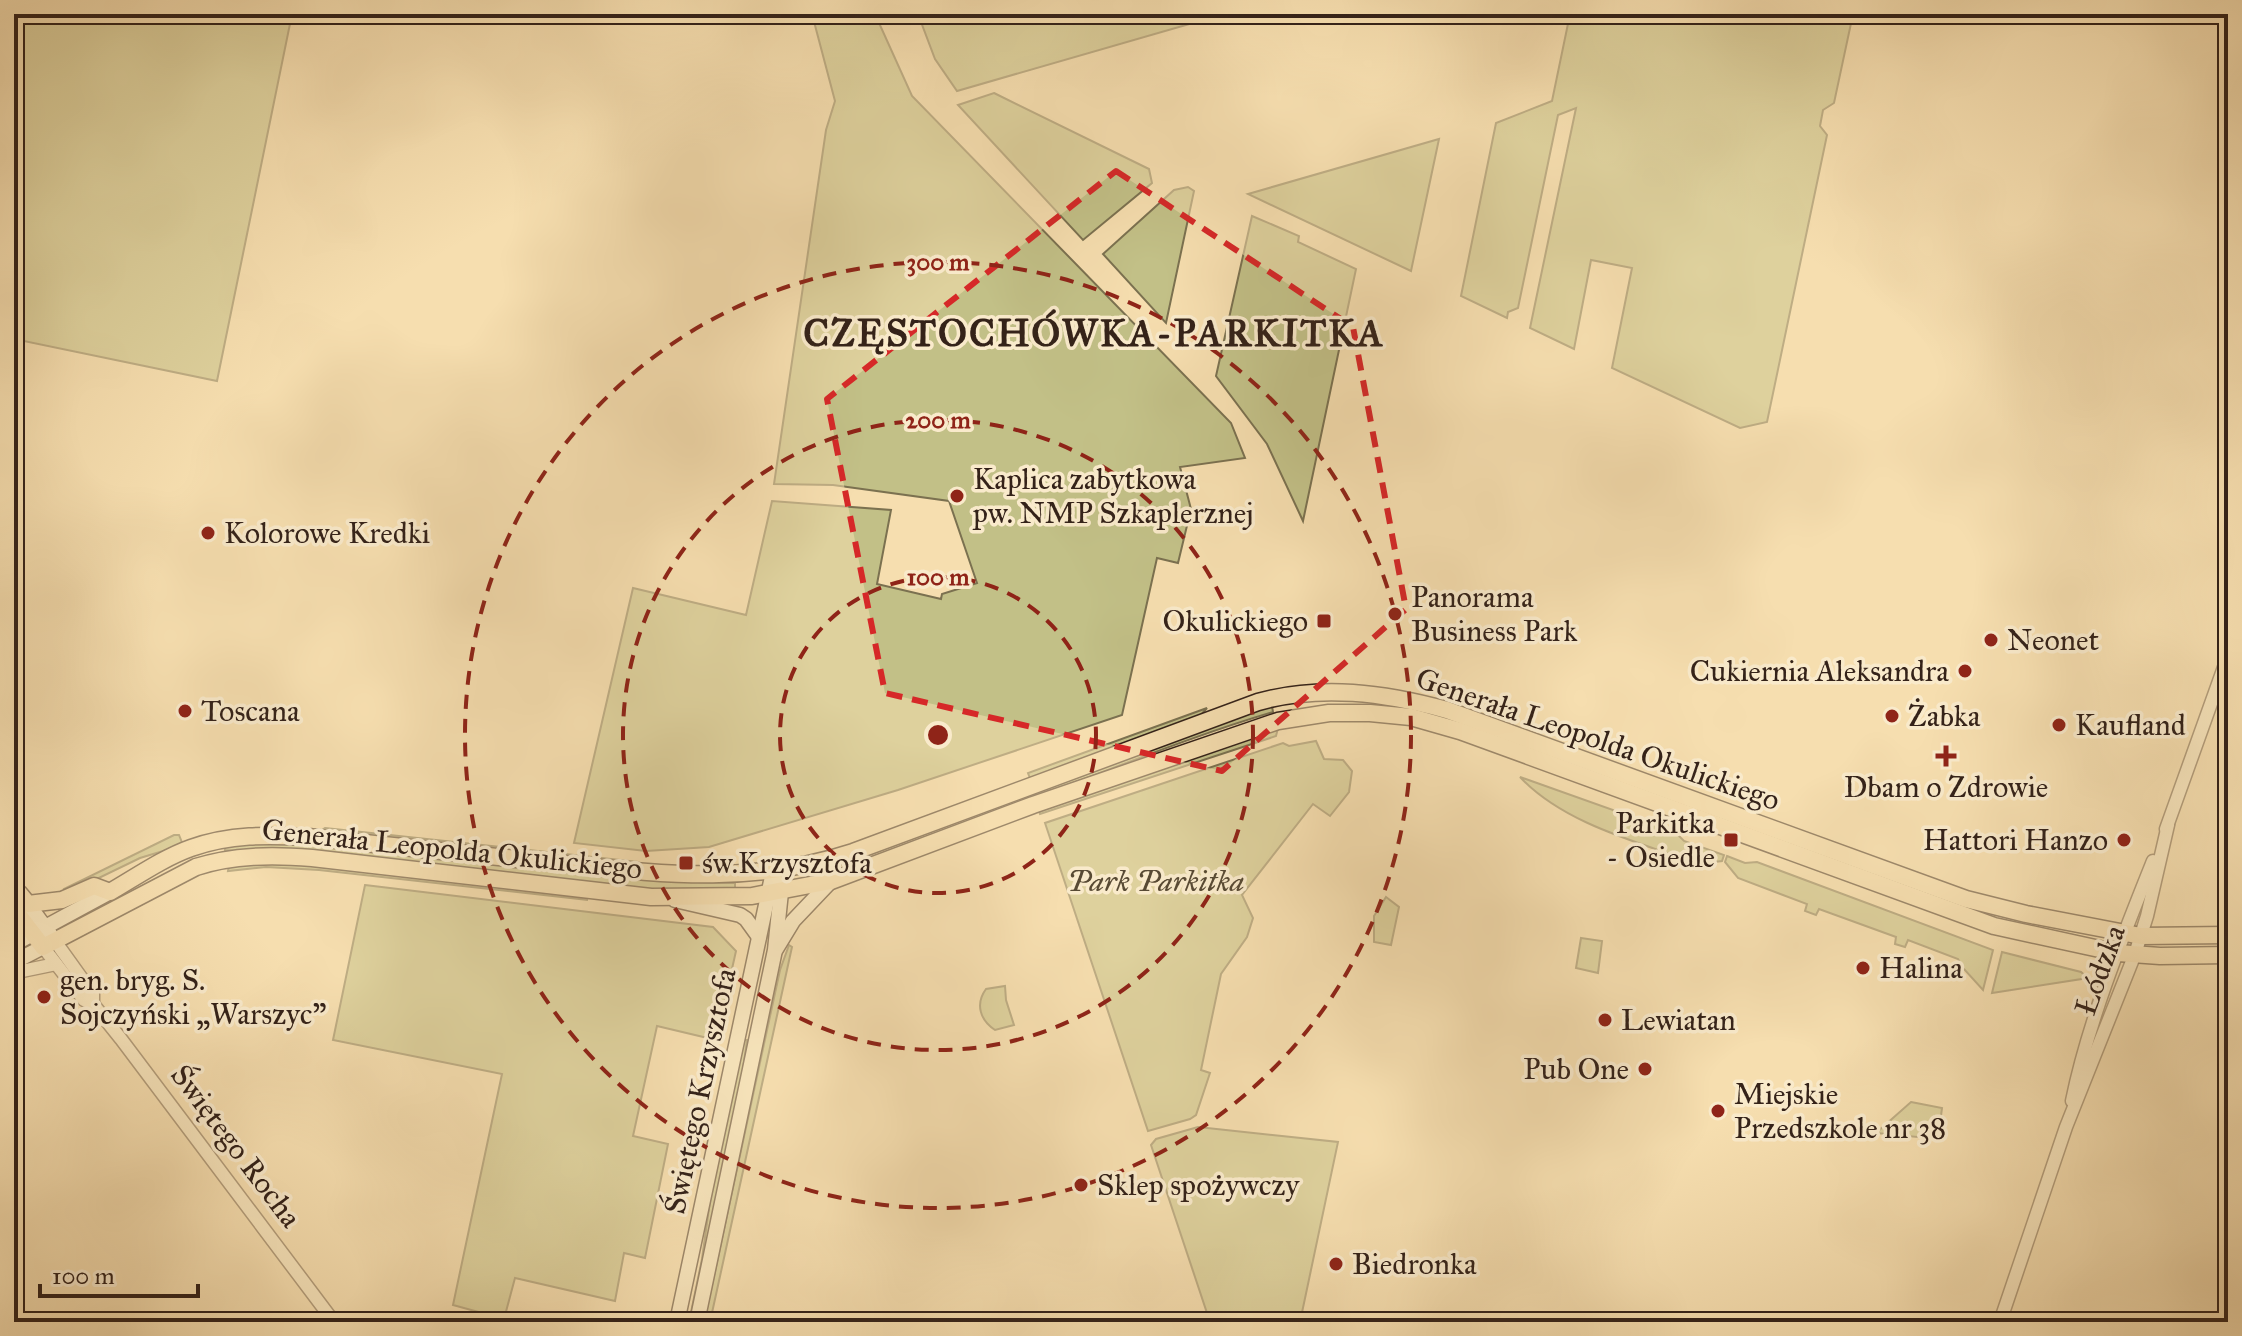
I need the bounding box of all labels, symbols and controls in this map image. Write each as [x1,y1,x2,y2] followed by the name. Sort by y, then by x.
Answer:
[907,247,970,277] text: 300 m
[803,309,1385,356] district label: CZĘSTOCHÓWKA-PARKITKA
[905,405,971,435] text: 200 m
[972,461,1254,531] place label: Kaplica zabytkowa pw. NMP Szkaplerznej
[948,487,966,505] marker: Kaplica zabytkowa pw. NMP Szkaplerznej
[224,515,430,551] place label: Kolorowe Kredki
[199,524,217,542] marker: Kolorowe Kredki
[907,562,970,592] text: 100 m
[1411,579,1577,649] place label: Panorama Business Park
[1163,603,1308,639] place label: Okulickiego
[1386,605,1404,623] marker: Panorama Business Park
[1315,612,1333,630] marker: Okulickiego
[2007,622,2100,658] place label: Neonet
[1982,631,2000,649] marker: Neonet
[1690,653,1949,689] place label: Cukiernia Aleksandra
[1411,660,1785,818] street label: Generała Leopolda Okulickiego
[1956,662,1974,680] marker: Cukiernia Aleksandra
[201,693,300,729] place label: Toscana
[1908,698,1981,734] place label: Żabka
[176,702,194,720] marker: Toscana
[1883,707,1901,725] marker: Żabka
[2075,707,2186,743] place label: Kaufland
[2050,716,2068,734] marker: Kaufland
[924,721,952,749] centre of rings
[1937,747,1955,765] marker: Dbam o Zdrowie
[1844,769,2048,805] place label: Dbam o Zdrowie
[1606,805,1715,875] place label: Parkitka - Osiedle
[260,811,644,887] street label: Generała Leopolda Okulickiego
[1923,822,2108,858] place label: Hattori Hanzo
[1722,831,1740,849] marker: Parkitka - Osiedle
[2115,831,2133,849] marker: Hattori Hanzo
[702,845,872,881] place label: św.Krzysztofa
[677,854,695,872] marker: św.Krzysztofa
[1068,863,1244,899] park label: Park Parkitka
[2067,920,2133,1020] street label: Łódzka
[1879,950,1963,986] place label: Halina
[1854,959,1872,977] marker: Halina
[60,962,326,1032] place label: gen. bryg. S. Sojczyński „Warszyc"
[655,964,744,1217] street label: Świętego Krzysztofa
[35,988,53,1006] marker: gen. bryg. S. Sojczyński „Warszyc"
[1621,1002,1736,1038] place label: Lewiatan
[1596,1011,1614,1029] marker: Lewiatan
[1523,1051,1629,1087] place label: Pub One
[163,1057,310,1235] street label: Świętego Rocha
[1636,1060,1654,1078] marker: Pub One
[1734,1076,1946,1146] place label: Miejskie Przedszkole nr 38
[1709,1102,1727,1120] marker: Miejskie Przedszkole nr 38
[1097,1167,1300,1203] place label: Sklep spożywczy
[1072,1176,1090,1194] marker: Sklep spożywczy
[1352,1246,1477,1282] place label: Biedronka
[40,1248,198,1298] scale bar
[1327,1255,1345,1273] marker: Biedronka
[52,1261,115,1291] text: 100 m

